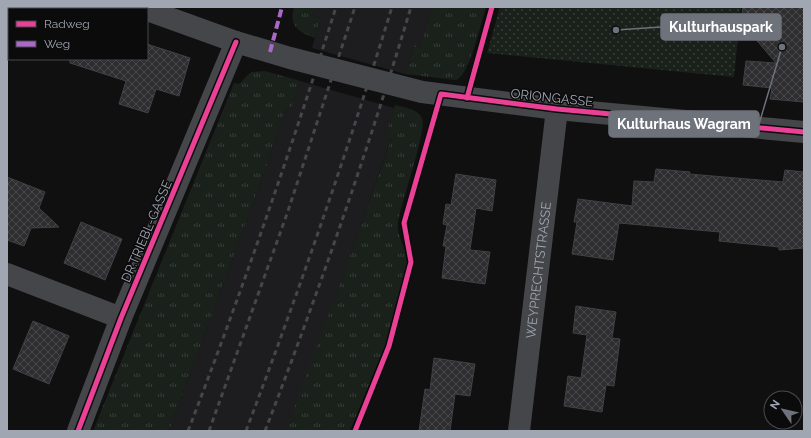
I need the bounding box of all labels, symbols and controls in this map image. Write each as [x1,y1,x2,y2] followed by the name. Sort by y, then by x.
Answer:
[8,8,148,60] legend
[661,14,781,40] callout: Kulturhauspark
[44,17,90,31] text: Radweg
[669,19,773,35] text: Kulturhauspark
[44,37,70,51] text: Weg
[510,86,594,109] street label: ORIONGASSE
[609,111,759,137] callout: Kulturhaus Wagram
[617,116,751,132] text: Kulturhaus Wagram
[118,178,175,284] street label: DR.TRIEBL-GASSE
[523,201,554,339] street label: WEYPRECHTSTRASSE
[763,390,803,430] north arrow
[767,398,783,412] text: N

